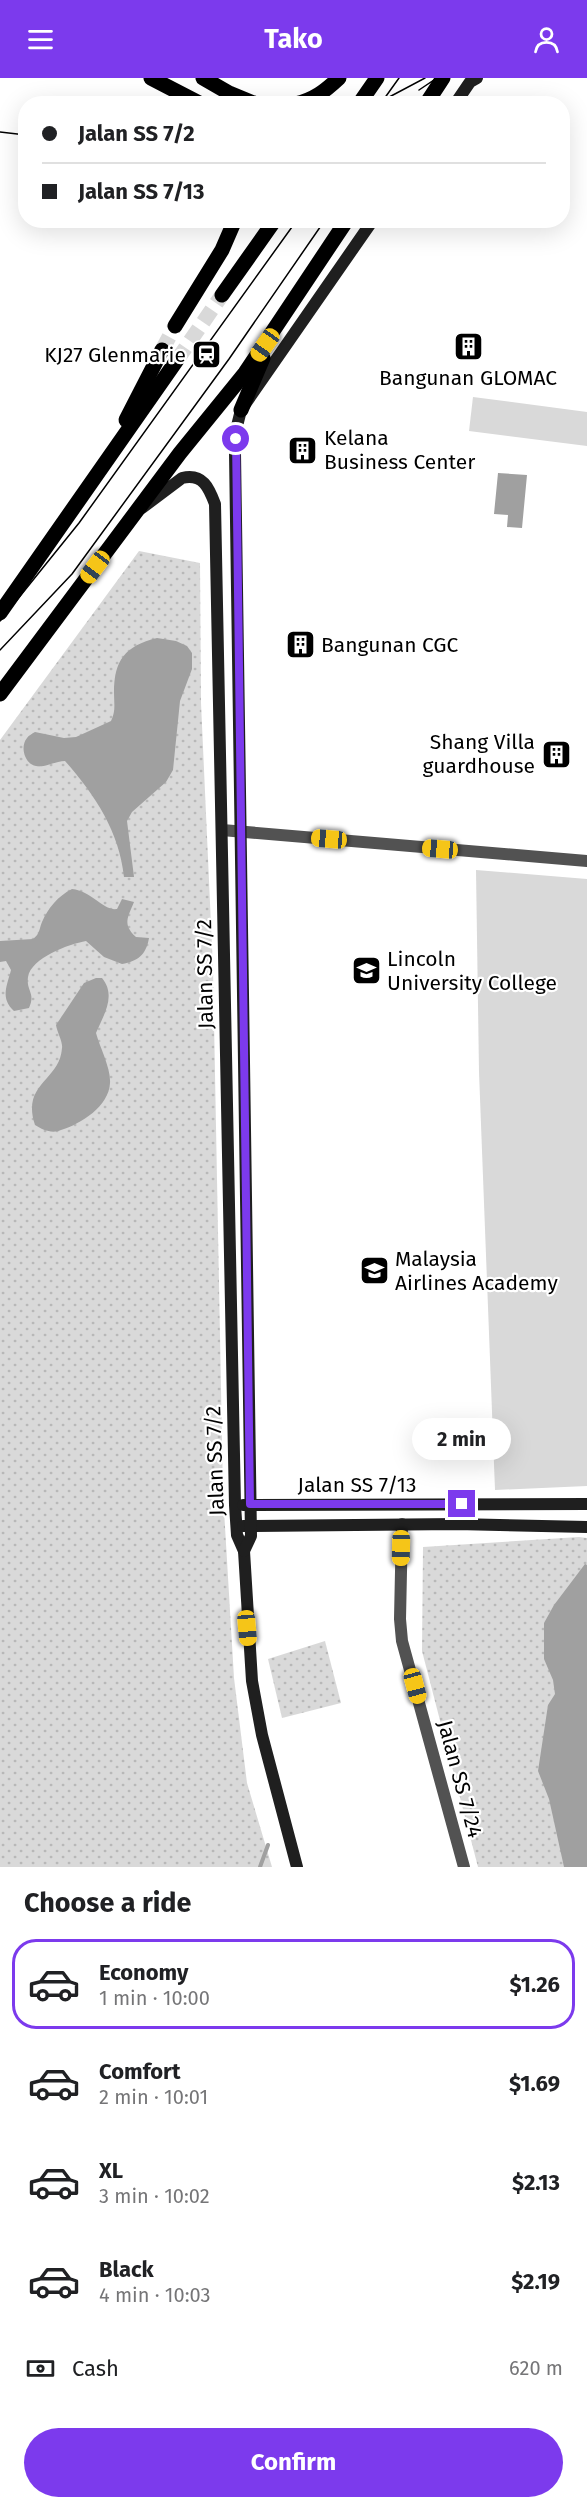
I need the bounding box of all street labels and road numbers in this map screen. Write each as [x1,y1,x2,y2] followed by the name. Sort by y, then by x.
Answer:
[191,919,219,1029] street label: Jalan SS 7/2
[200,1406,230,1516] street label: Jalan SS 7/2
[298,1472,416,1498] street label: Jalan SS 7/13
[432,1717,488,1841] street label: Jalan SS 7/24

